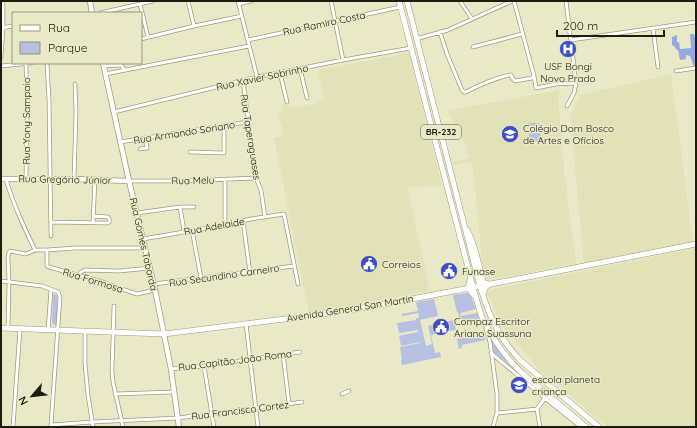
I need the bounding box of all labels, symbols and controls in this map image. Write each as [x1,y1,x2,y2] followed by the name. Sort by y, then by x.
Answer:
[282,8,367,39] street label: Rua Ramiro Costa
[12,12,142,64] legend
[557,12,664,38] scale bar
[563,18,598,33] text: 200 m
[48,20,70,35] text: Rua
[558,39,578,59] hospital icon: USF Bongi Novo Prado
[48,40,88,55] text: Parque
[540,60,596,85] place label: USF Bongi Novo Prado
[215,61,309,94] street label: Rua Xavier Sobrinho
[20,77,33,165] street label: Rua Yony Sampaio
[237,93,264,181] street label: Rua Taperaguases
[132,118,236,147] street label: Rua Armando Soriano
[523,122,614,147] place label: Colégio Dom Bosco de Artes e Ofícios
[500,124,520,144] school or university icon: Colégio Dom Bosco de Artes e Ofícios
[421,125,461,139] road number: BR-232
[18,172,112,187] street label: Rua Gregório Júnior
[171,174,215,187] street label: Rua Melu
[126,196,161,292] street label: Rua Gomes Taborda
[183,215,246,238] street label: Rua Adelaide
[359,254,379,274] public building icon: Correios
[382,258,421,271] place label: Correios
[168,261,280,290] street label: Rua Secundino Carneiro
[439,261,459,281] public building icon: Funase
[61,265,125,296] street label: Rua Formosa
[462,265,496,278] place label: Funase
[286,292,415,325] street label: Avenida General San Martin
[454,315,531,340] place label: Compaz Escritor Ariano Suassuna
[431,317,451,337] public building icon: Compaz Escritor Ariano Suassuna
[177,347,293,374] street label: Rua Capitão João Roma
[532,373,600,398] place label: escola planeta criança
[509,375,529,395] school or university icon: escola planeta criança
[12,376,52,416] north arrow
[15,394,31,408] text: N
[190,398,290,423] street label: Rua Francisco Cortez

